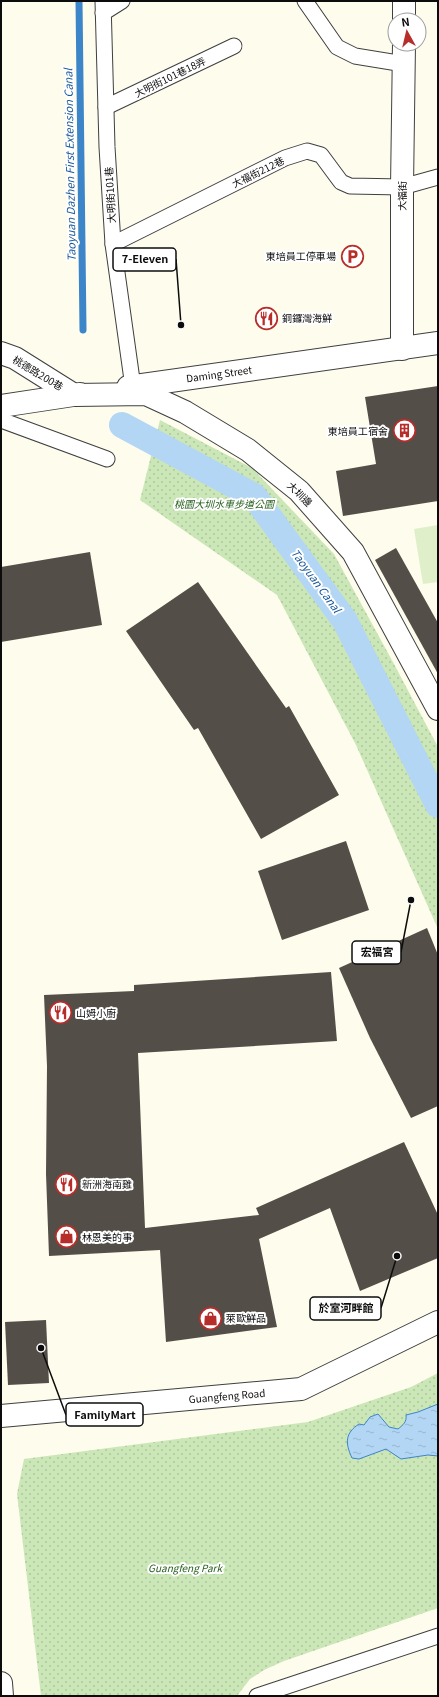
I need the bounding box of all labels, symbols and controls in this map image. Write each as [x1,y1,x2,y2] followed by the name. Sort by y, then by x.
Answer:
[387,12,427,52] north arrow
[400,13,411,30] text: N
[132,53,208,100] street label: 大明街101巷18弄
[59,66,79,262] water label: Taoyuan Dazhen First Extension Canal
[229,152,287,191] street label: 大福街212巷
[101,166,118,224] street label: 大明街101巷
[394,181,409,211] street label: 大福街
[339,243,365,269] parking icon: 東培員工停車場
[113,248,176,271] callout: 7-Eleven
[266,248,336,263] place label: 東培員工停車場
[122,250,168,266] text: 7-Eleven
[253,305,279,331] restaurant icon: 銅鑼灣海鮮
[282,310,332,325] place label: 銅鑼灣海鮮
[10,352,66,394] street label: 桃德路200巷
[185,361,253,386] street label: Daming Street
[391,418,417,444] building icon: 東培員工宿舍
[328,423,388,438] place label: 東培員工宿舍
[284,478,316,510] street label: 大圳邊
[174,496,276,511] park label: 桃園大圳水車步道公園
[288,545,347,617] water label: Taoyuan Canal
[352,941,401,964] callout: 宏福宮
[361,943,394,959] text: 宏福宮
[47,1000,73,1026] restaurant icon: 山姆小廚
[76,1005,116,1020] place label: 山姆小廚
[53,1171,79,1197] restaurant icon: 新洲海南雞
[82,1176,132,1191] place label: 新洲海南雞
[54,1224,80,1250] shop icon: 林恩美的事
[82,1229,132,1244] place label: 林恩美的事
[310,1297,381,1320] callout: 於室河畔館
[319,1299,374,1315] text: 於室河畔館
[197,1305,223,1331] shop icon: 萊歐鮮品
[226,1310,266,1325] place label: 萊歐鮮品
[188,1385,266,1406] street label: Guangfeng Road
[66,1403,143,1426] callout: FamilyMart
[74,1406,136,1422] text: FamilyMart
[148,1560,223,1575] park label: Guangfeng Park

